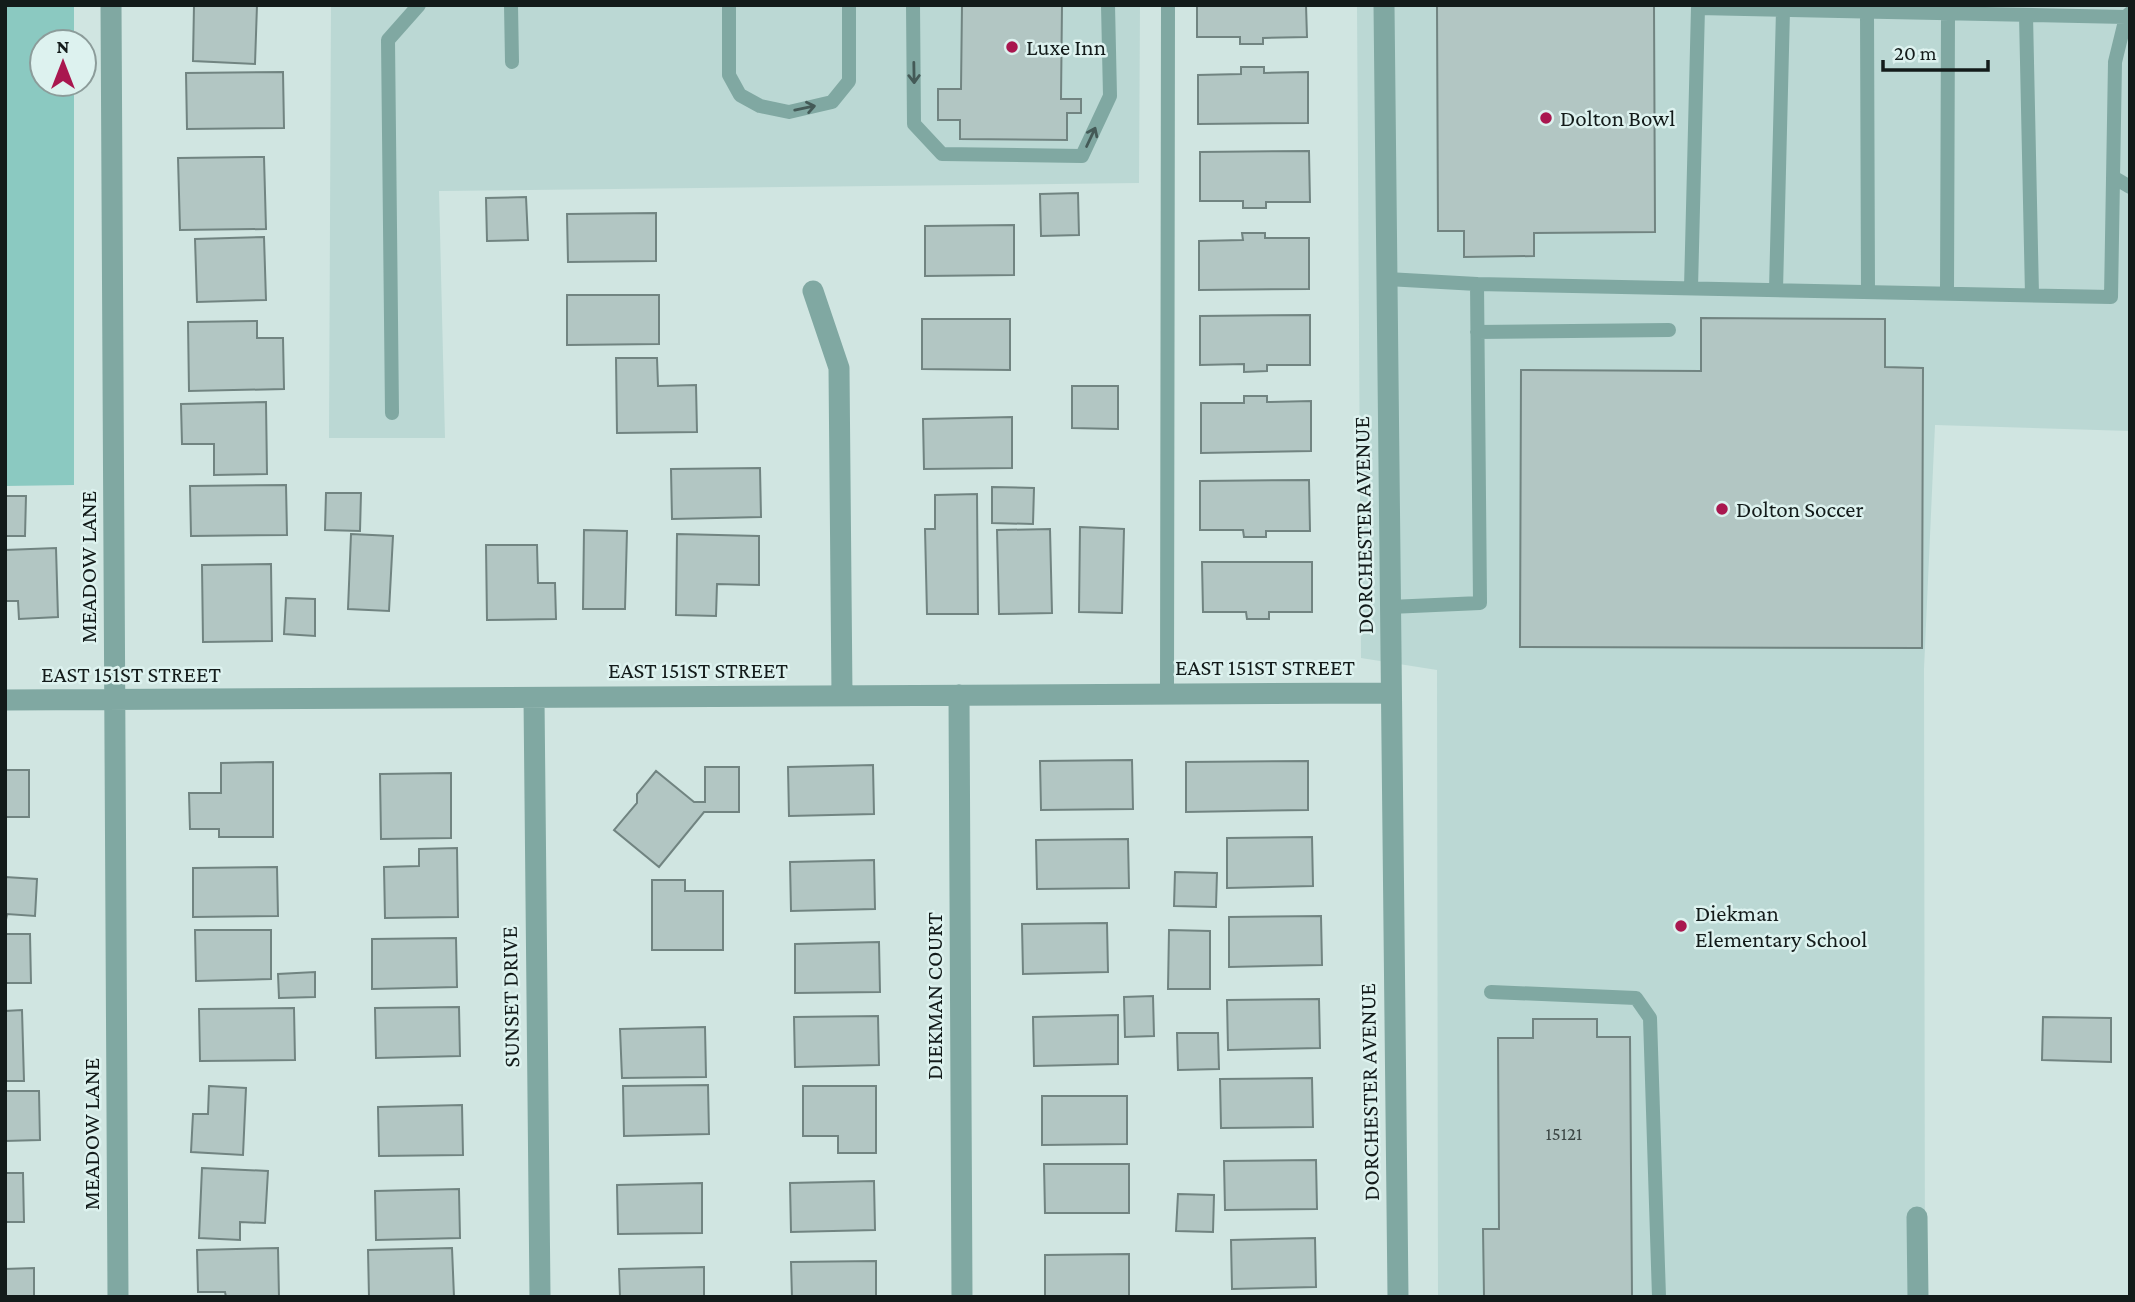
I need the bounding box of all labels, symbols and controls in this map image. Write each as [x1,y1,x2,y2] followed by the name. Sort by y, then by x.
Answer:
[28,28,98,98] north arrow
[1883,28,1988,72] scale bar
[1026,34,1106,60] place label: Luxe Inn
[57,36,70,57] text: N
[1004,39,1020,55] marker: Luxe Inn
[1894,41,1937,65] text: 20 m
[907,62,921,85] one-way arrow
[793,101,816,115] one-way arrow
[1560,105,1675,131] place label: Dolton Bowl
[1538,110,1554,126] marker: Dolton Bowl
[1085,127,1098,149] one-way arrow
[1348,416,1378,634] street label: DORCHESTER AVENUE
[75,491,101,643] street label: MEADOW LANE
[1736,496,1864,522] place label: Dolton Soccer
[1714,501,1730,517] marker: Dolton Soccer
[1175,654,1355,680] street label: EAST 151ST STREET
[608,657,788,683] street label: EAST 151ST STREET
[41,661,221,687] street label: EAST 151ST STREET
[1695,900,1867,952] place label: Diekman Elementary School
[921,911,947,1080] street label: DIEKMAN COURT
[1673,918,1689,934] marker: Diekman Elementary School
[496,926,524,1068] street label: SUNSET DRIVE
[1354,983,1384,1201] street label: DORCHESTER AVENUE
[78,1058,104,1210] street label: MEADOW LANE
[1546,1123,1582,1144] house number: 15121

